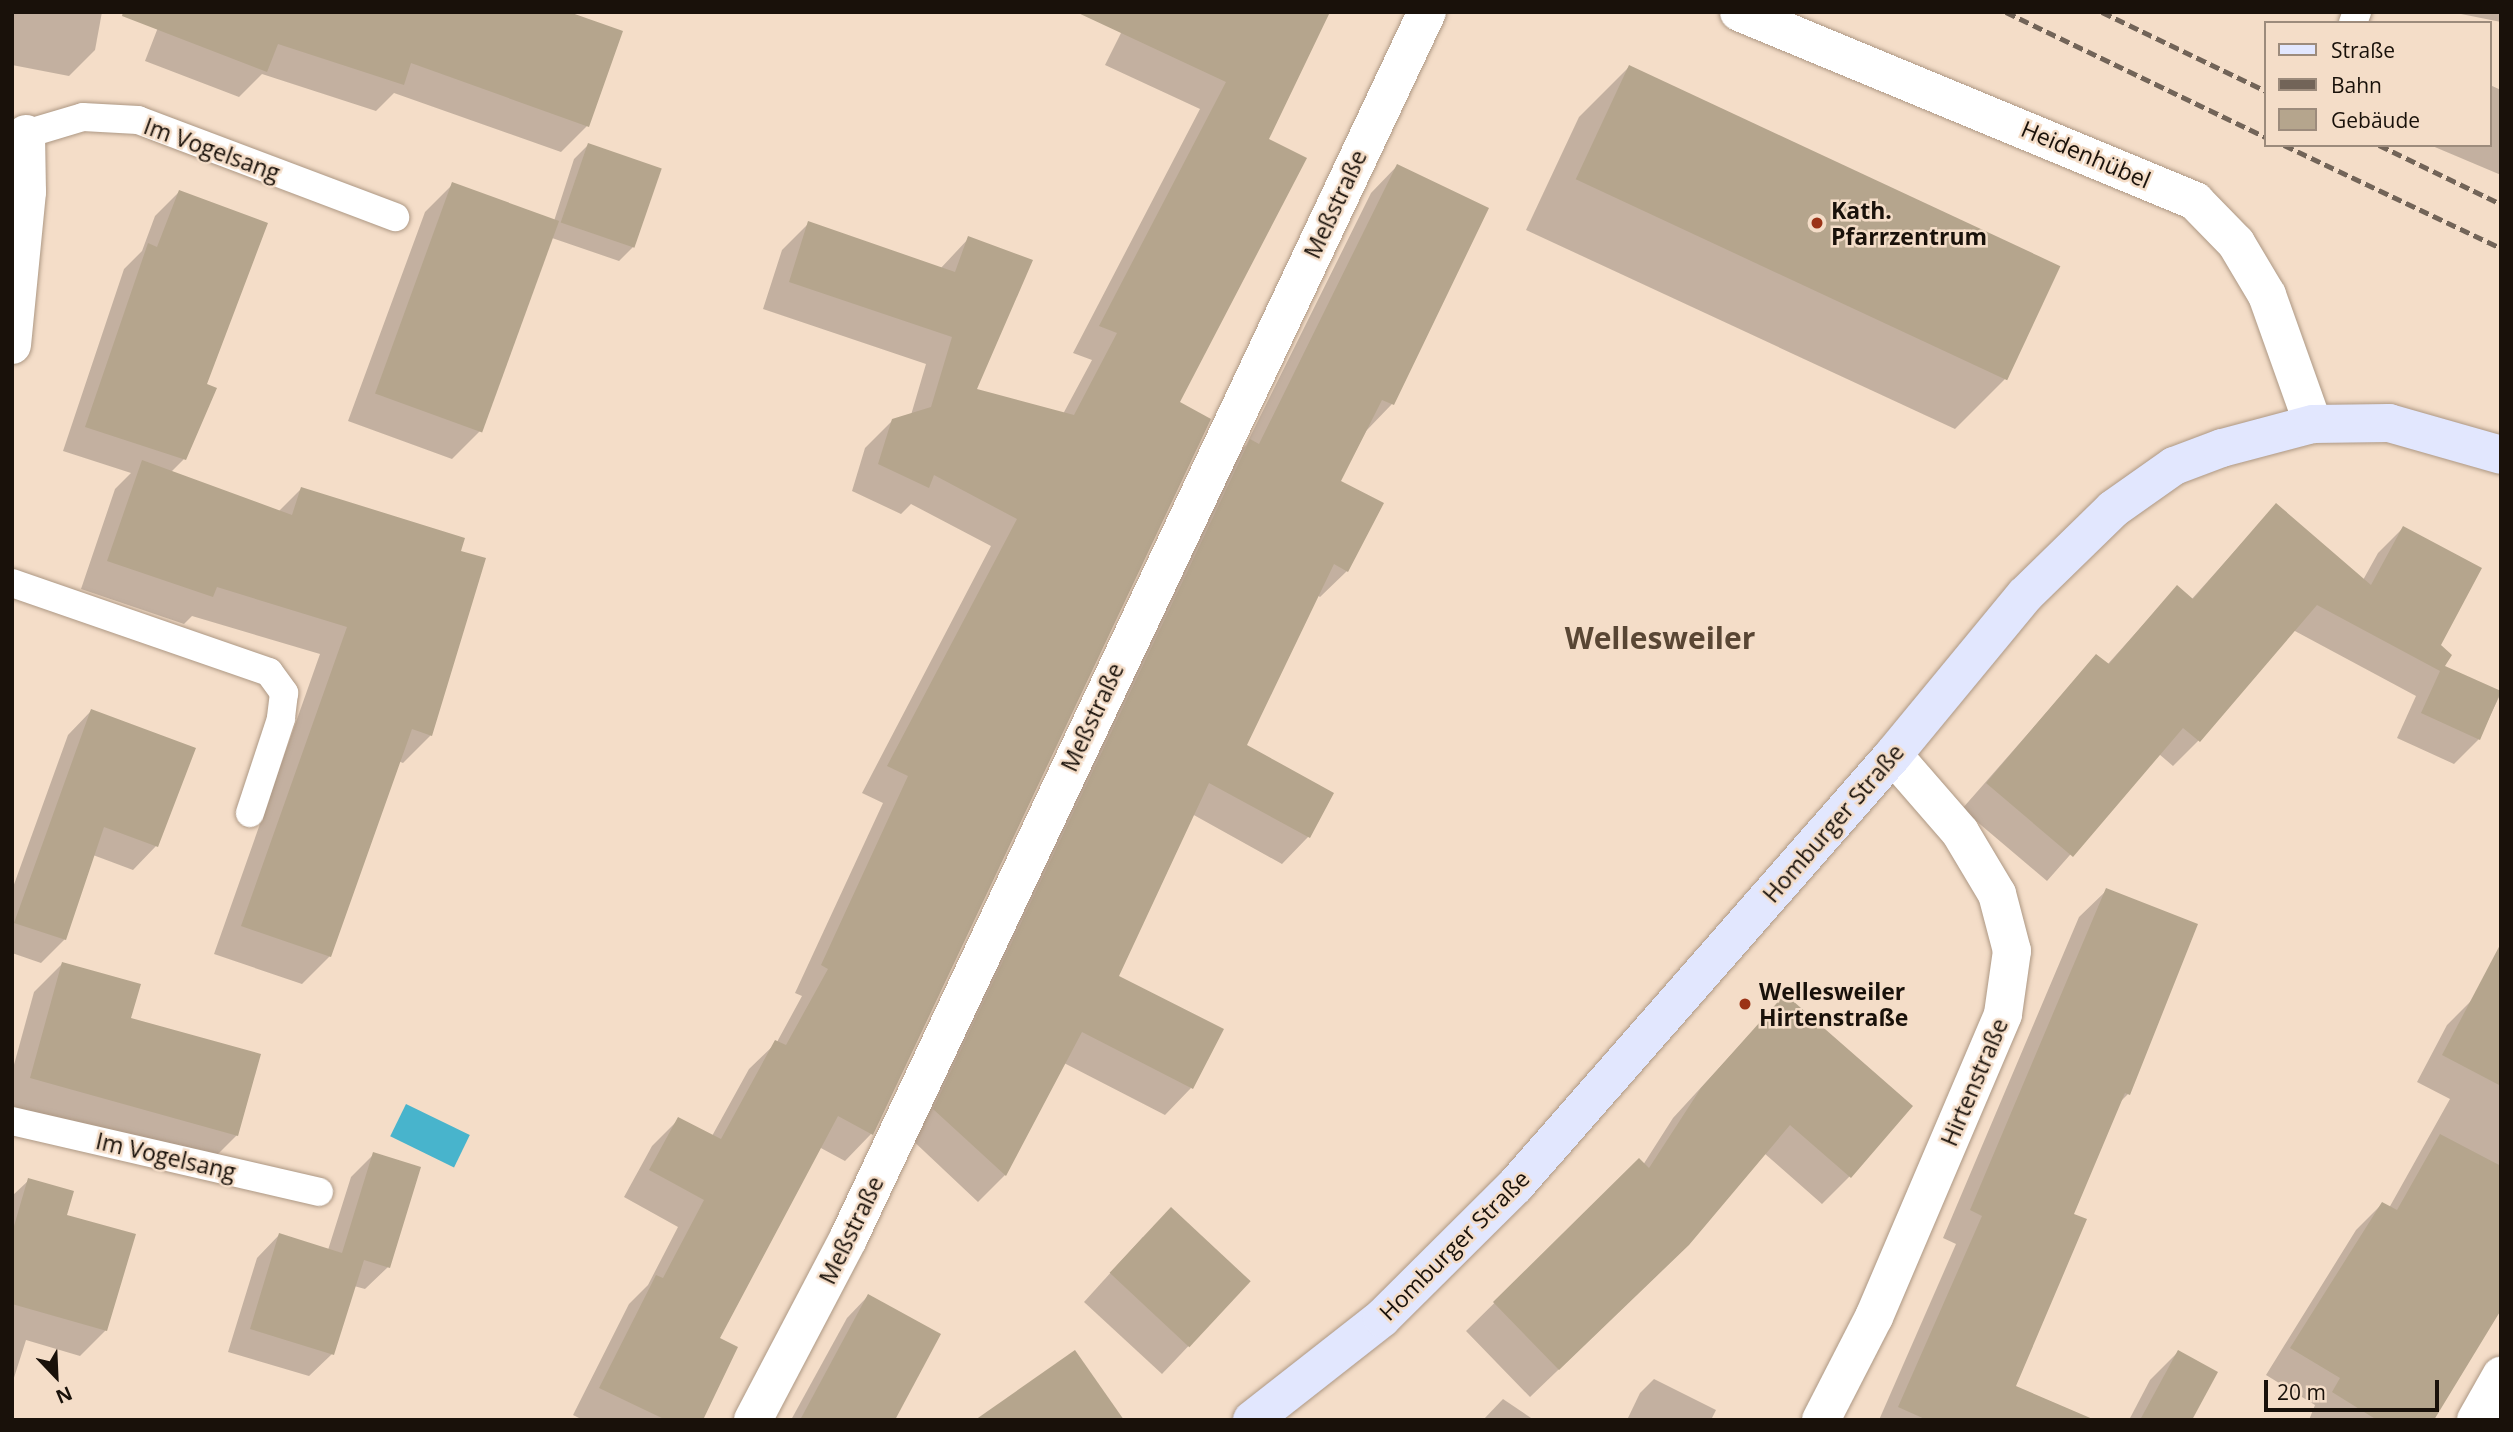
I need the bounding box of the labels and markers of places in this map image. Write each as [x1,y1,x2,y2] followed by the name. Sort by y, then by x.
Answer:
[1831,196,1987,250] place label: Kath. Pfarrzentrum
[1809,215,1825,231] marker: Kath. Pfarrzentrum
[1759,977,1908,1031] place label: Wellesweiler Hirtenstraße
[1737,996,1753,1012] marker: Wellesweiler Hirtenstraße

